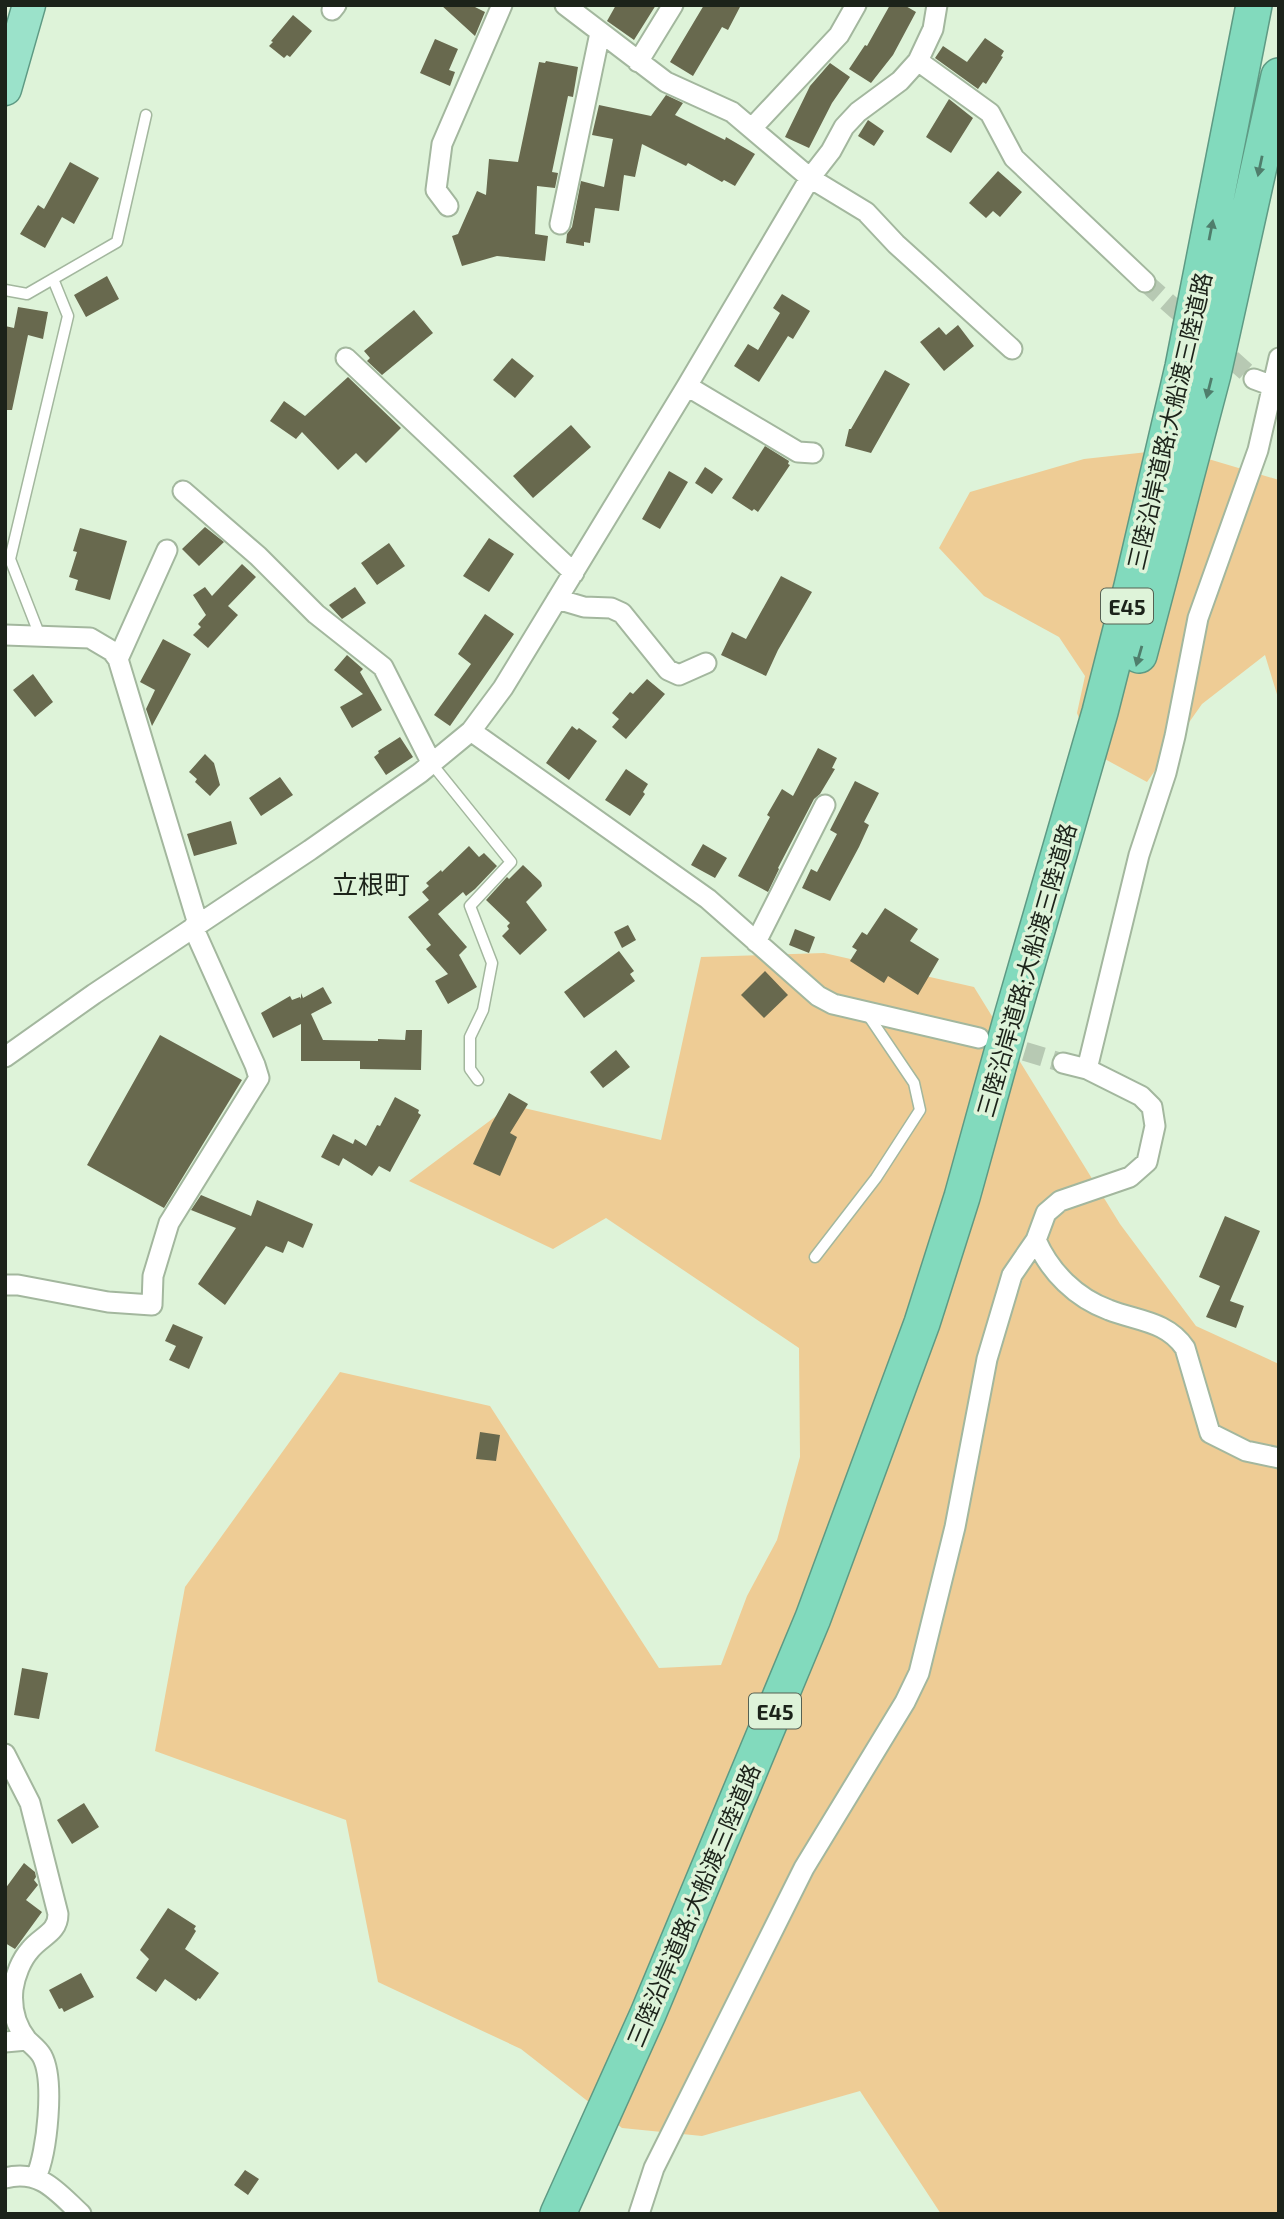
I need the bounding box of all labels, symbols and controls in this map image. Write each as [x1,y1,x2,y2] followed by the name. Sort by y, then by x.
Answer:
[1254,155,1265,177] one-way arrow
[1206,219,1217,241] one-way arrow
[1121,270,1217,572] street label: 三陸沿岸道路;大船渡三陸道路
[1203,377,1214,399] one-way arrow
[1101,588,1153,624] road number: E45
[1133,645,1143,666] one-way arrow
[971,820,1081,1120] street label: 三陸沿岸道路;大船渡三陸道路
[332,868,410,899] district label: 立根町
[749,1694,801,1728] road number: E45
[621,1759,765,2051] street label: 三陸沿岸道路;大船渡三陸道路

